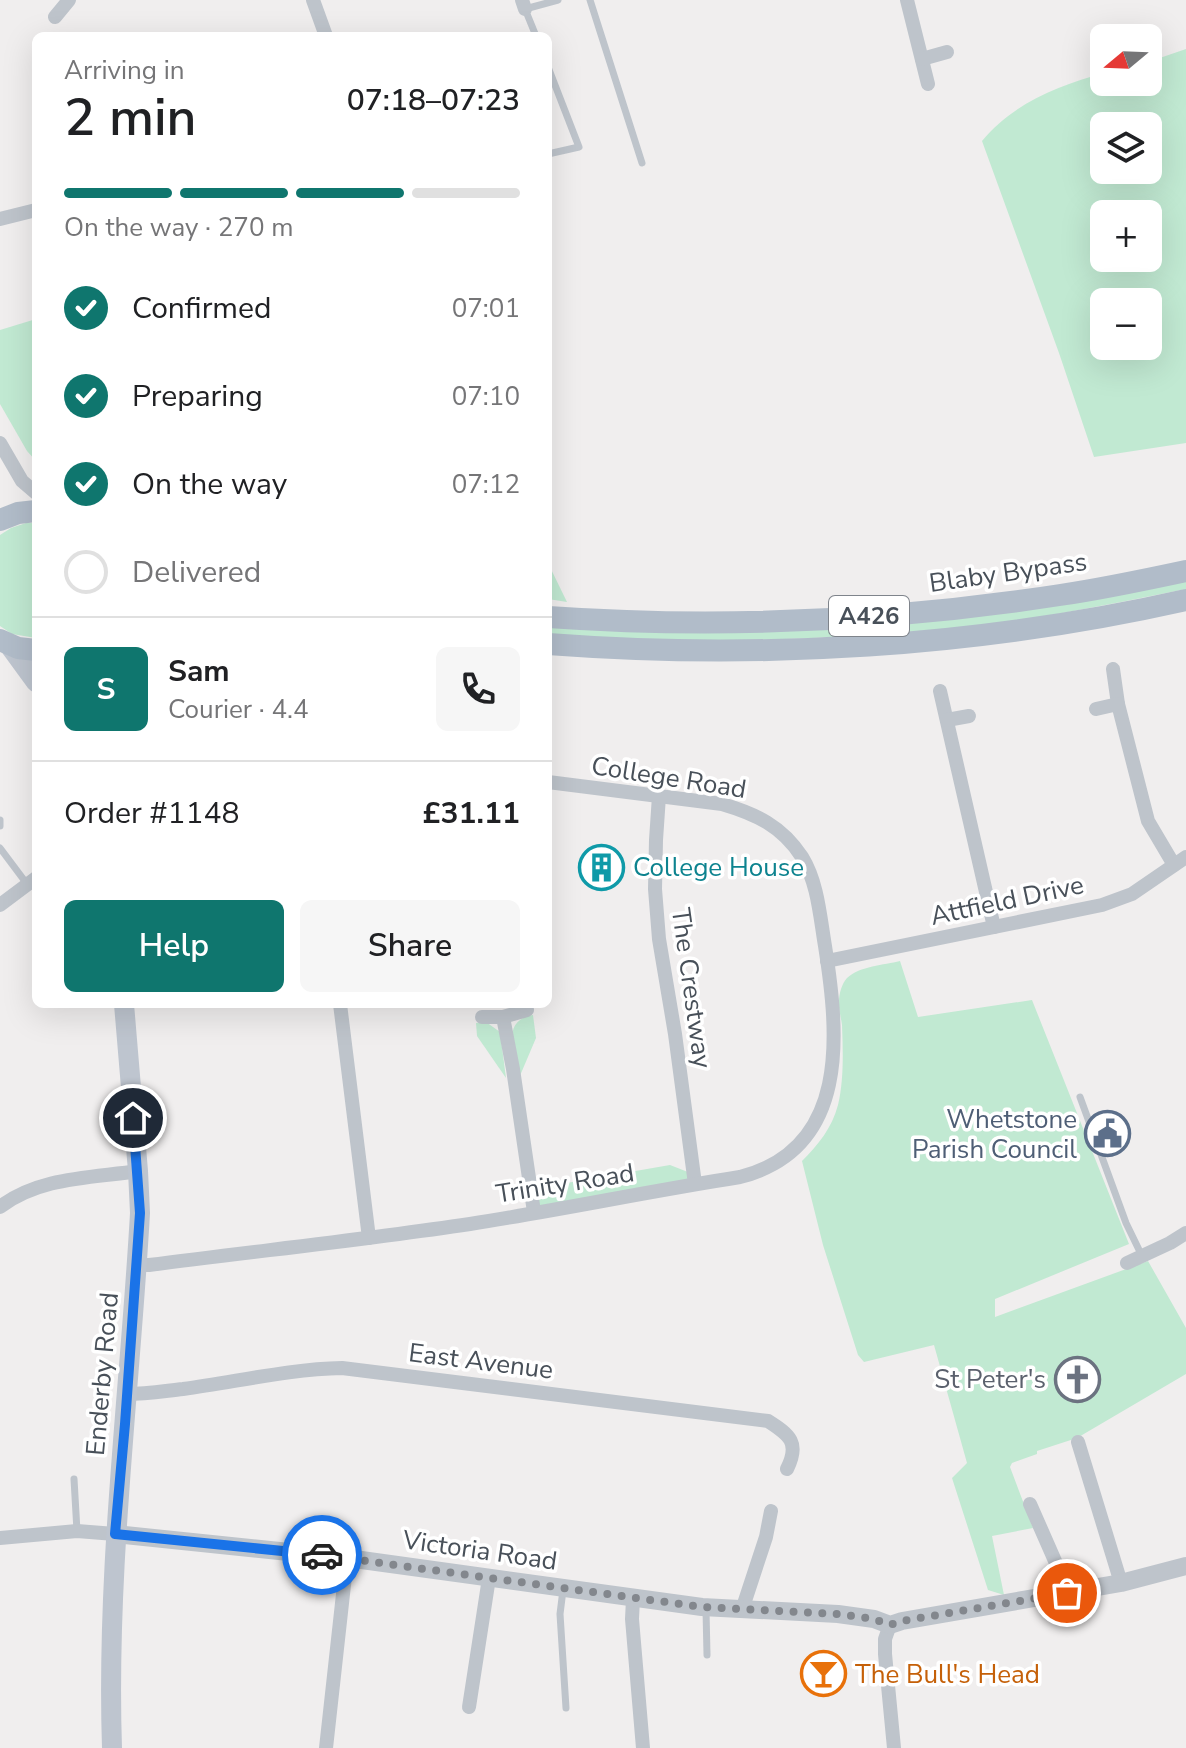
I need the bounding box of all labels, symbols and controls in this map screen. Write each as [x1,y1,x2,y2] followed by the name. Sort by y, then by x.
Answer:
[1090,24,1162,96] north arrow
[1090,24,1162,360] map controls
[64,53,185,88] text: Arriving in
[347,80,520,121] text: 07:18–07:23
[64,82,197,153] text: 2 min
[1090,112,1162,184] button: layers
[1090,200,1162,272] button: +
[64,210,293,245] text: On the way · 270 m
[64,286,108,330] icon: check
[132,288,272,329] text: Confirmed
[1090,288,1162,360] button: −
[452,291,520,326] text: 07:01
[64,374,108,418] icon: check
[132,376,263,417] text: Preparing
[452,379,520,414] text: 07:10
[64,462,108,506] icon: check
[132,464,287,505] text: On the way
[452,467,520,502] text: 07:12
[927,544,1089,601] street label: Blaby Bypass
[132,552,261,593] text: Delivered
[829,596,909,636] road number: A426
[436,647,520,731] button: phone
[168,651,230,692] text: Sam
[97,669,115,710] text: S
[168,692,309,727] text: Courier · 4.4
[589,748,749,807] street label: College Road
[64,793,239,834] text: Order #1148
[423,793,520,834] text: £31.11
[578,843,626,891] building icon: College House
[633,850,804,885] place label: College House
[927,867,1087,934] street label: Attfield Drive
[64,900,284,992] button: Help
[300,900,520,992] button: Share
[663,906,720,1071] street label: The Crestway
[99,1084,167,1152] pin
[111,1096,155,1140] icon: home
[912,1102,1077,1167] place label: Whetstone Parish Council
[1084,1110,1132,1158] public building icon: Whetstone Parish Council
[493,1155,637,1212] street label: Trinity Road
[78,1291,127,1457] street label: Enderby Road
[407,1335,555,1388] street label: East Avenue
[1053,1355,1101,1403] church icon: St Peter's
[934,1362,1046,1397] place label: St Peter's
[282,1515,362,1595] courier
[399,1522,559,1579] street label: Victoria Road
[300,1533,344,1577] icon: car
[1033,1559,1101,1627] pin
[1045,1571,1089,1615] icon: bag
[800,1650,848,1698] bar icon: The Bull's Head
[855,1657,1040,1692] place label: The Bull's Head

